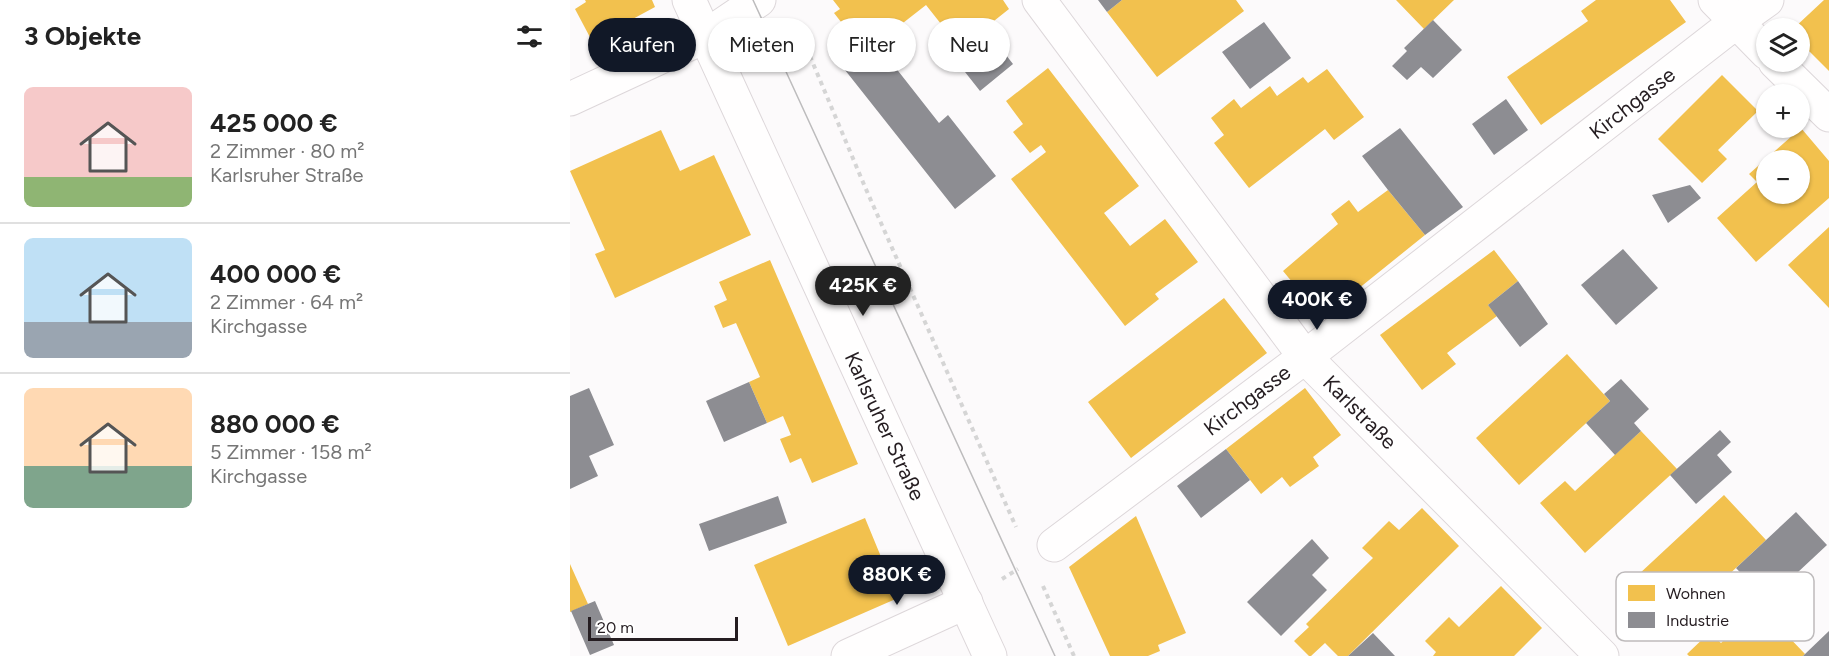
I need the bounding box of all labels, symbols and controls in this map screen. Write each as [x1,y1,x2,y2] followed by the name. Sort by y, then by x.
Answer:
[588,18,696,72] chip: Kaufen
[708,18,815,72] chip: Mieten
[827,18,916,72] chip: Filter
[928,18,1010,72] chip: Neu
[1756,18,1810,204] map controls
[1756,18,1810,72] button: layers
[24,20,141,52] text: 3 Objekte
[513,20,546,53] icon: filters
[1584,62,1680,144] street label: Kirchgasse
[1756,84,1810,138] button: +
[210,107,338,139] text: 425 000 €
[72,111,144,183] icon: home
[210,139,365,163] text: 2 Zimmer · 80 m²
[1756,150,1810,204] button: −
[210,163,363,187] text: Karlsruher Straße
[210,258,341,290] text: 400 000 €
[72,262,144,334] icon: home
[814,266,912,317] pin: 425K €
[829,273,897,297] text: 425K €
[1268,280,1366,331] pin: 400K €
[1282,287,1352,311] text: 400K €
[210,290,363,314] text: 2 Zimmer · 64 m²
[210,314,307,338] text: Kirchgasse
[840,348,930,504] street label: Karlsruher Straße
[1199,359,1295,441] street label: Kirchgasse
[1318,370,1402,454] street label: Karlstraße
[210,408,340,440] text: 880 000 €
[72,412,144,484] icon: home
[210,440,372,464] text: 5 Zimmer · 158 m²
[210,464,307,488] text: Kirchgasse
[848,555,946,606] pin: 880K €
[862,562,932,586] text: 880K €
[1616,572,1814,641] legend
[1666,584,1726,603] text: Wohnen
[1666,611,1729,630] text: Industrie
[588,614,738,642] scale bar
[597,618,634,637] text: 20 m

